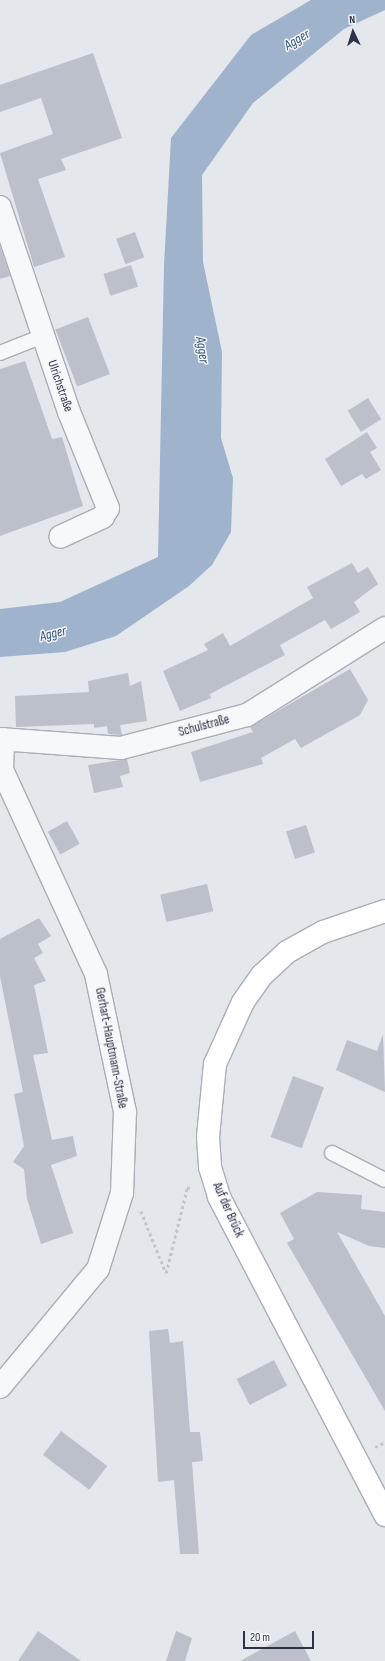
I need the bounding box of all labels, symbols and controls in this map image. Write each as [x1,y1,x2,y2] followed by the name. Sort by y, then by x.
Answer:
[333,12,373,52] north arrow
[349,13,356,26] text: N
[281,26,313,54] water label: Agger
[192,335,212,365] water label: Agger
[44,358,76,414] street label: Ulrichstraße
[38,623,68,645] water label: Agger
[177,712,231,740] street label: Schulstraße
[92,986,130,1110] street label: Gerhart-Hauptmann-Straße
[209,1180,247,1240] street label: Auf der Brück
[245,1623,316,1649] scale bar
[250,1630,270,1645] text: 20 m

